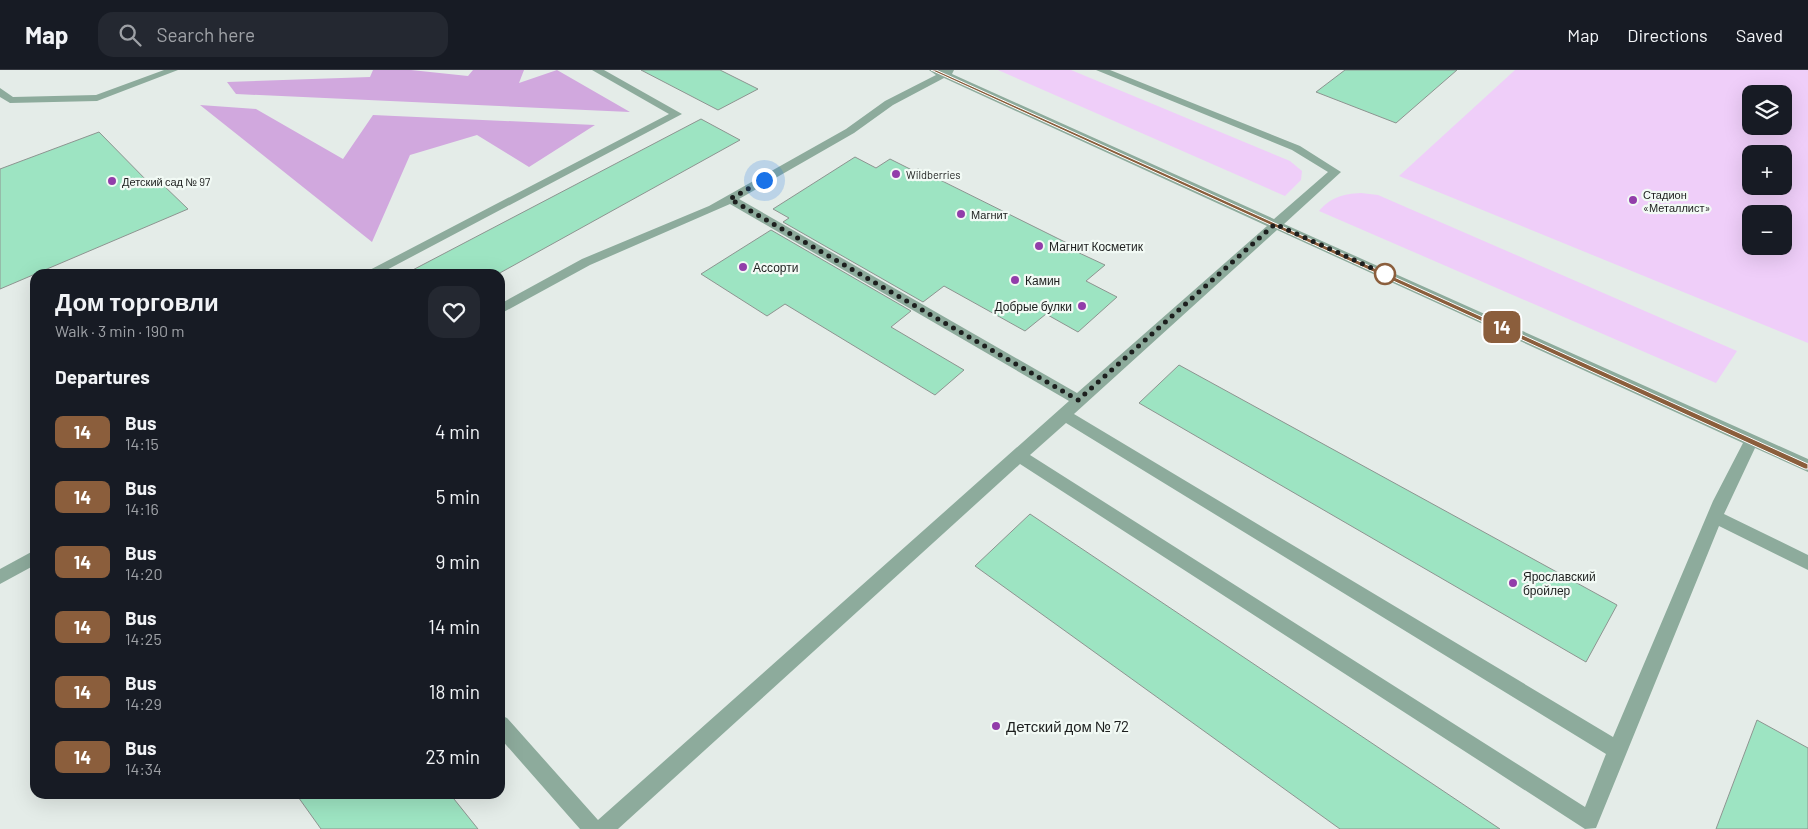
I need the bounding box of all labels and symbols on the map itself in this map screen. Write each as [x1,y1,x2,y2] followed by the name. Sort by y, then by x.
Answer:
[752,168,777,193] your location
[890,168,902,180] marker: Wildberries
[906,168,961,181] place label: Wildberries
[106,175,118,187] marker: Детский сад № 97
[122,175,210,188] place label: Детский сад № 97
[1643,188,1711,214] place label: Стадион «Металлист»
[1627,194,1639,206] marker: Стадион «Металлист»
[955,208,967,220] marker: Магнит
[971,208,1008,221] place label: Магнит
[1049,239,1144,253] place label: Магнит Косметик
[1033,240,1045,252] marker: Магнит Косметик
[753,260,798,275] place label: Ассорти
[737,261,749,273] marker: Ассорти
[1374,263,1396,285] unlabelled marker
[1025,273,1060,287] place label: Камин
[1009,274,1021,286] marker: Камин
[995,299,1072,314] place label: Добрые булки
[1076,300,1088,312] marker: Добрые булки
[1480,311,1524,343] line badge: 14
[1523,569,1596,598] place label: Ярославский бройлер
[1507,577,1519,589] marker: Ярославский бройлер
[1006,717,1129,735] place label: Детский дом № 72
[990,720,1002,732] marker: Детский дом № 72

